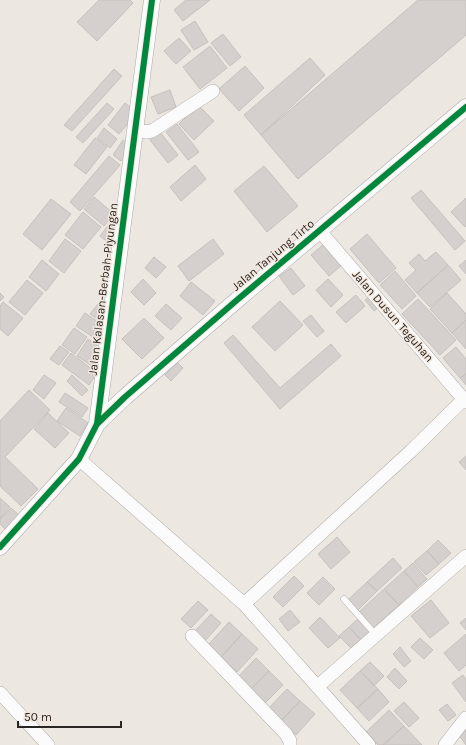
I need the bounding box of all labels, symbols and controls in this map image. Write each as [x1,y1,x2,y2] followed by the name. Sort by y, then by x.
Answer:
[85,202,121,376] street label: Jalan Kalasan-Berbah-Piyungan
[229,216,317,294] street label: Jalan Tanjung Tirto
[349,267,437,365] street label: Jalan Dusun Teguhan
[18,703,121,729] scale bar
[24,710,52,724] text: 50 m

